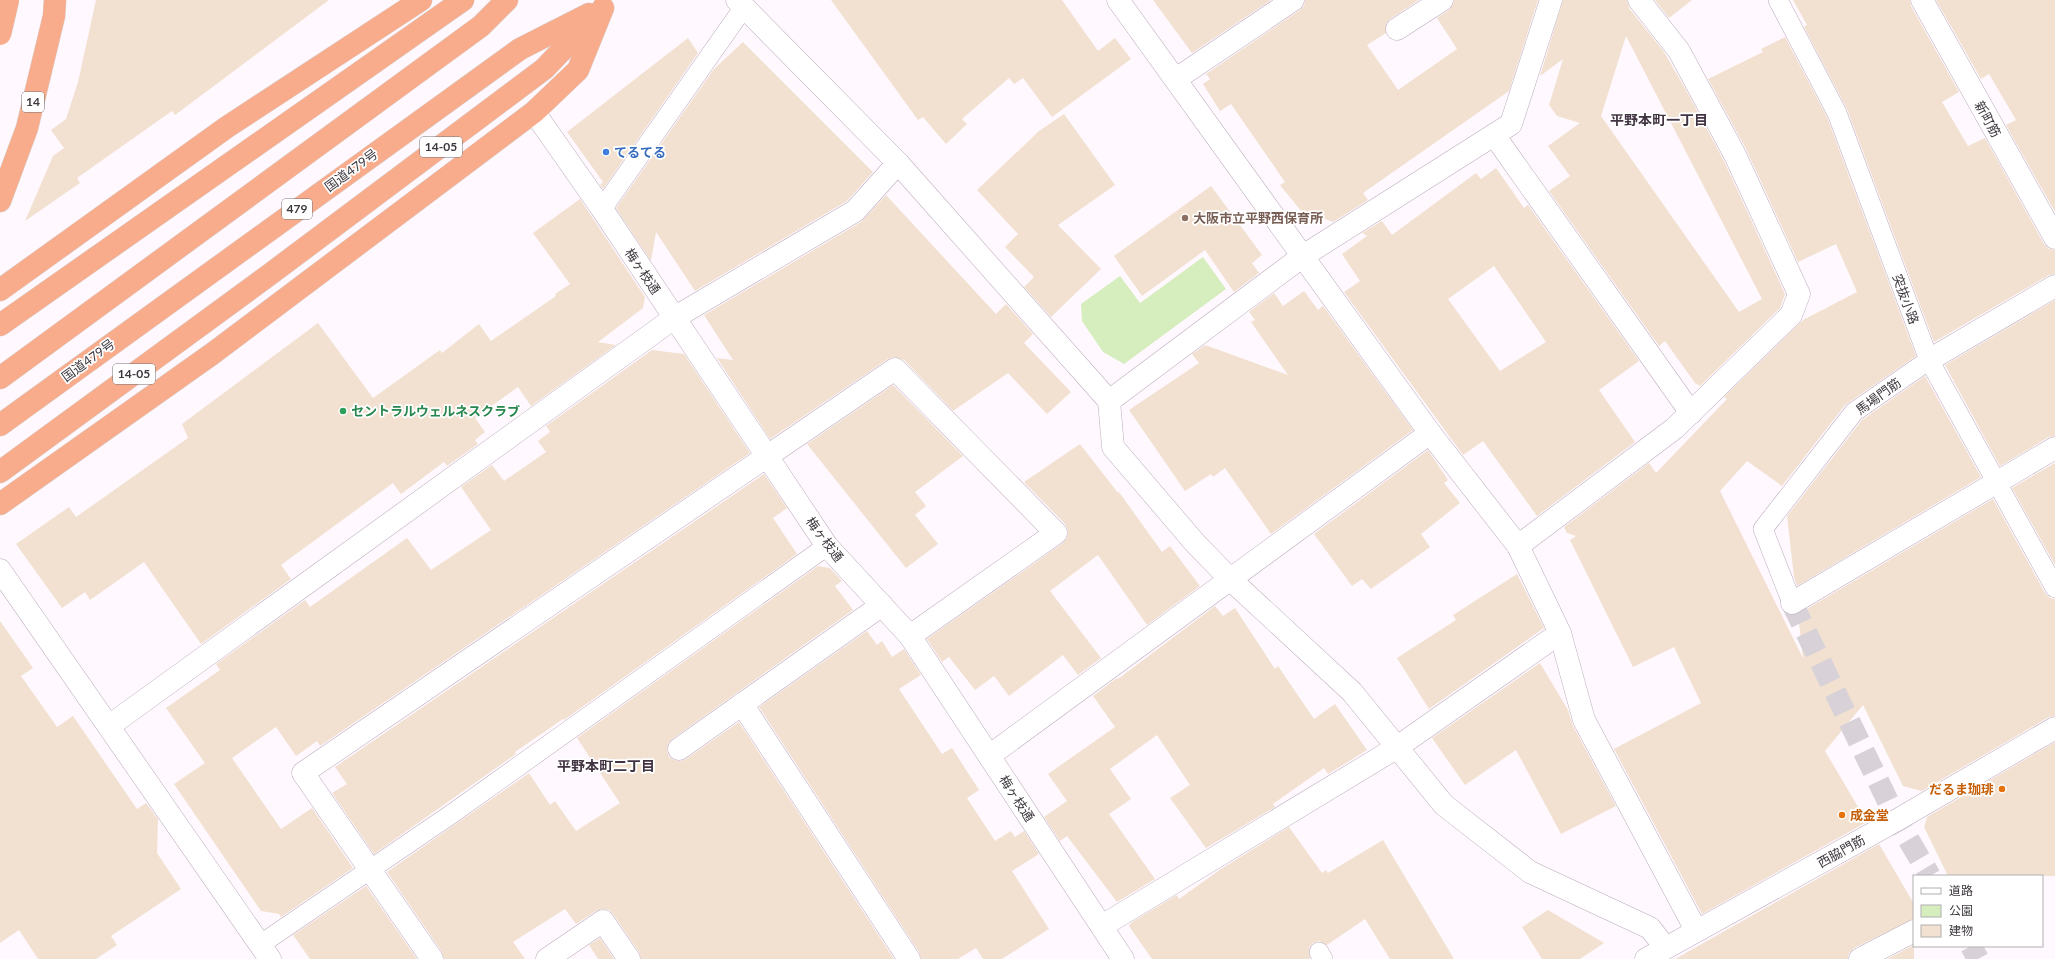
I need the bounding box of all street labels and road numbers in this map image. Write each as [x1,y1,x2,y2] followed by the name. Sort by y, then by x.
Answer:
[22,92,44,112] road number: 14
[1972,98,2004,140] street label: 新町筋
[420,137,462,157] road number: 14-05
[321,145,381,195] street label: 国道479号
[282,199,312,219] road number: 479
[622,245,664,297] street label: 梅ヶ枝通
[1890,272,1922,326] street label: 突抜小路
[58,335,118,385] street label: 国道479号
[113,364,155,384] road number: 14-05
[1852,374,1904,418] street label: 馬場門筋
[803,513,847,565] street label: 梅ヶ枝通
[996,772,1038,824] street label: 梅ヶ枝通
[1814,831,1868,871] street label: 西脇門筋

